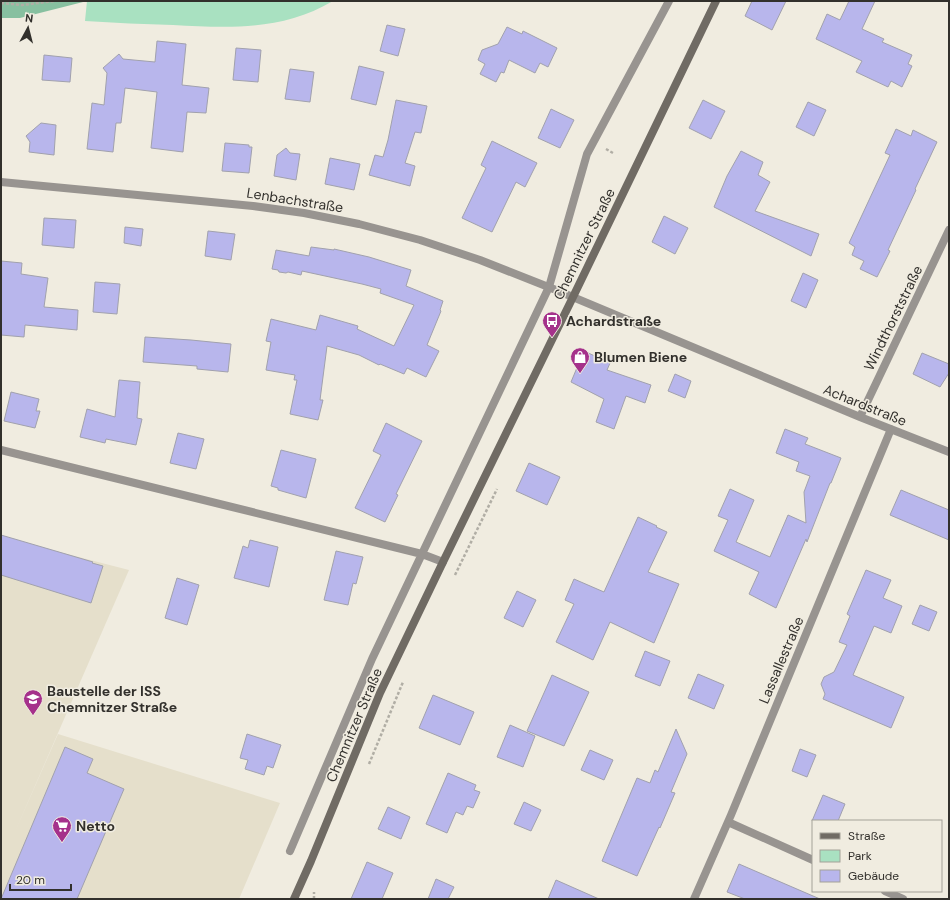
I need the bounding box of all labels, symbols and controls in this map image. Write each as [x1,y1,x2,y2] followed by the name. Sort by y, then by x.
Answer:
[8,8,48,48] north arrow
[24,11,34,26] text: N
[245,183,345,217] street label: Lenbachstraße
[549,185,619,303] street label: Chemnitzer Straße
[860,262,926,374] street label: Windthorststraße
[541,310,563,338] bus stop icon: Achardstraße
[566,312,661,330] place label: Achardstraße
[569,346,591,374] shop icon: Blumen Biene
[594,348,687,366] place label: Blumen Biene
[821,380,909,430] street label: Achardstraße
[755,614,807,706] street label: Lassallestraße
[322,665,386,785] street label: Chemnitzer Straße
[47,682,177,716] place label: Baustelle der ISS Chemnitzer Straße
[22,688,44,716] school or university icon: Baustelle der ISS Chemnitzer Straße
[51,815,73,843] supermarket icon: Netto
[76,817,115,835] place label: Netto
[812,820,942,892] legend
[848,828,885,844] text: Straße
[848,848,872,864] text: Park
[10,866,71,892] scale bar
[848,868,899,884] text: Gebäude
[16,872,45,888] text: 20 m

